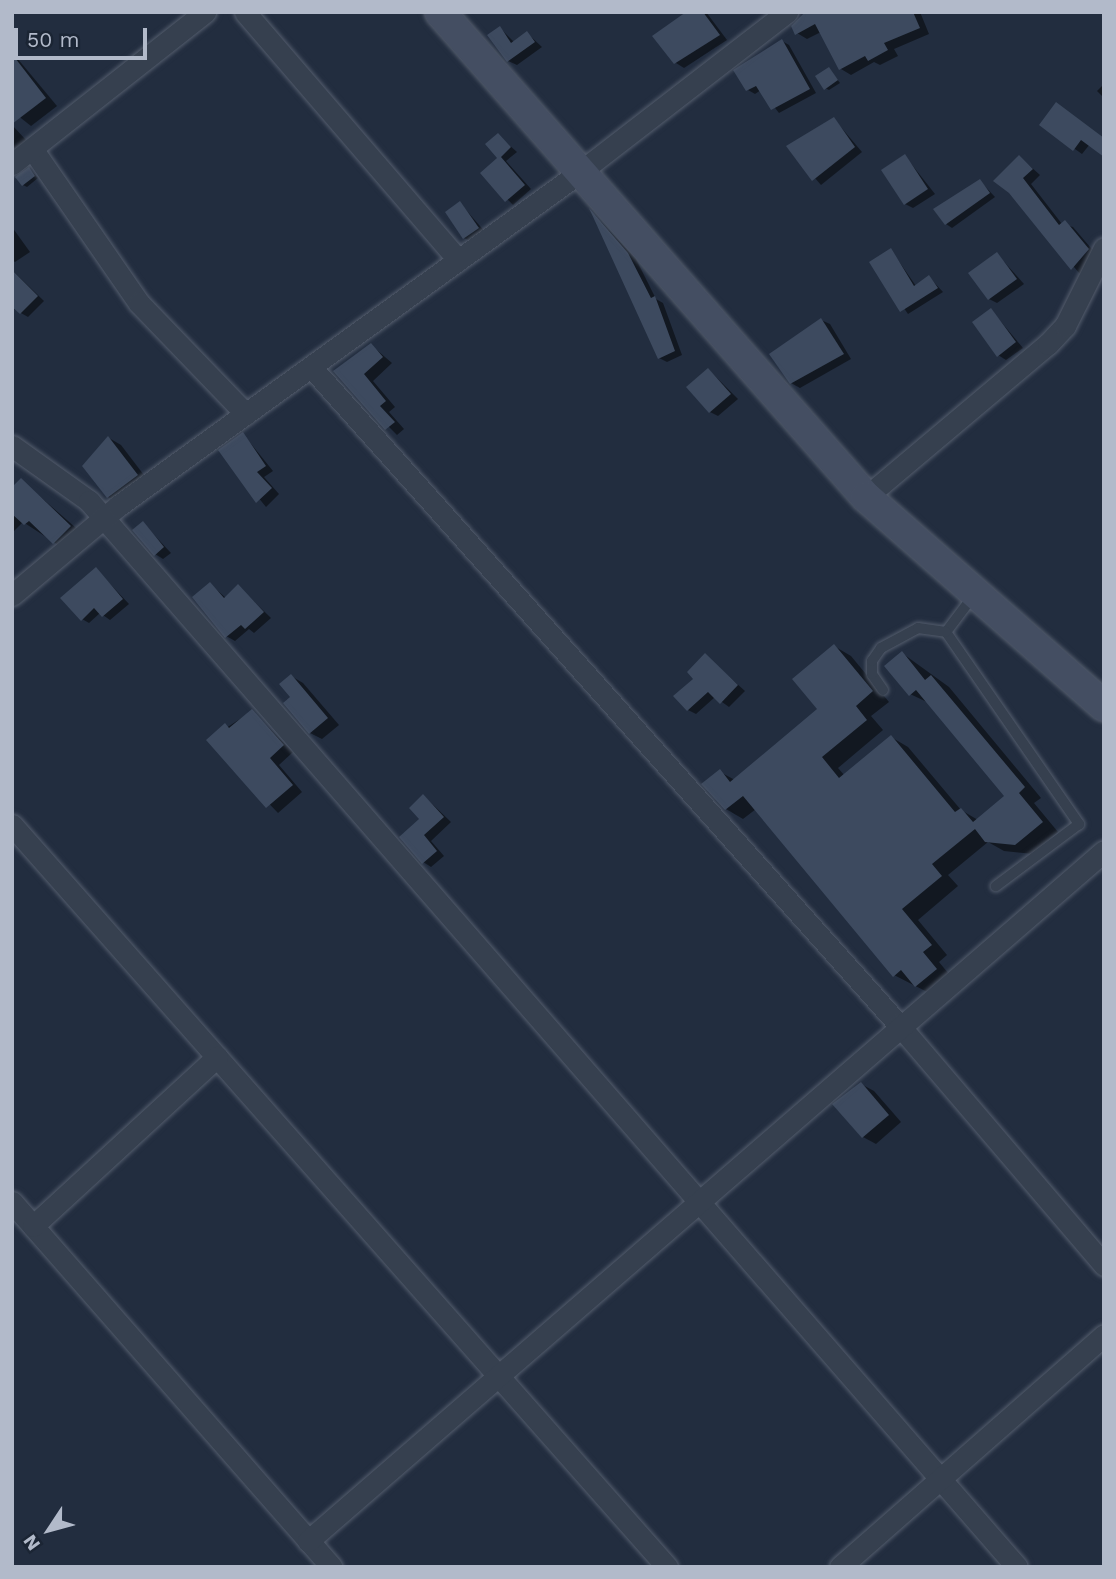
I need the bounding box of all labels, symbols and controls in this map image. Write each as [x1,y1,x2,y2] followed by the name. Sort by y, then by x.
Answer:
[18,14,150,58] scale bar
[27,27,79,52] text: 50 m
[14,1495,84,1565] north arrow
[18,1530,45,1555] text: N

